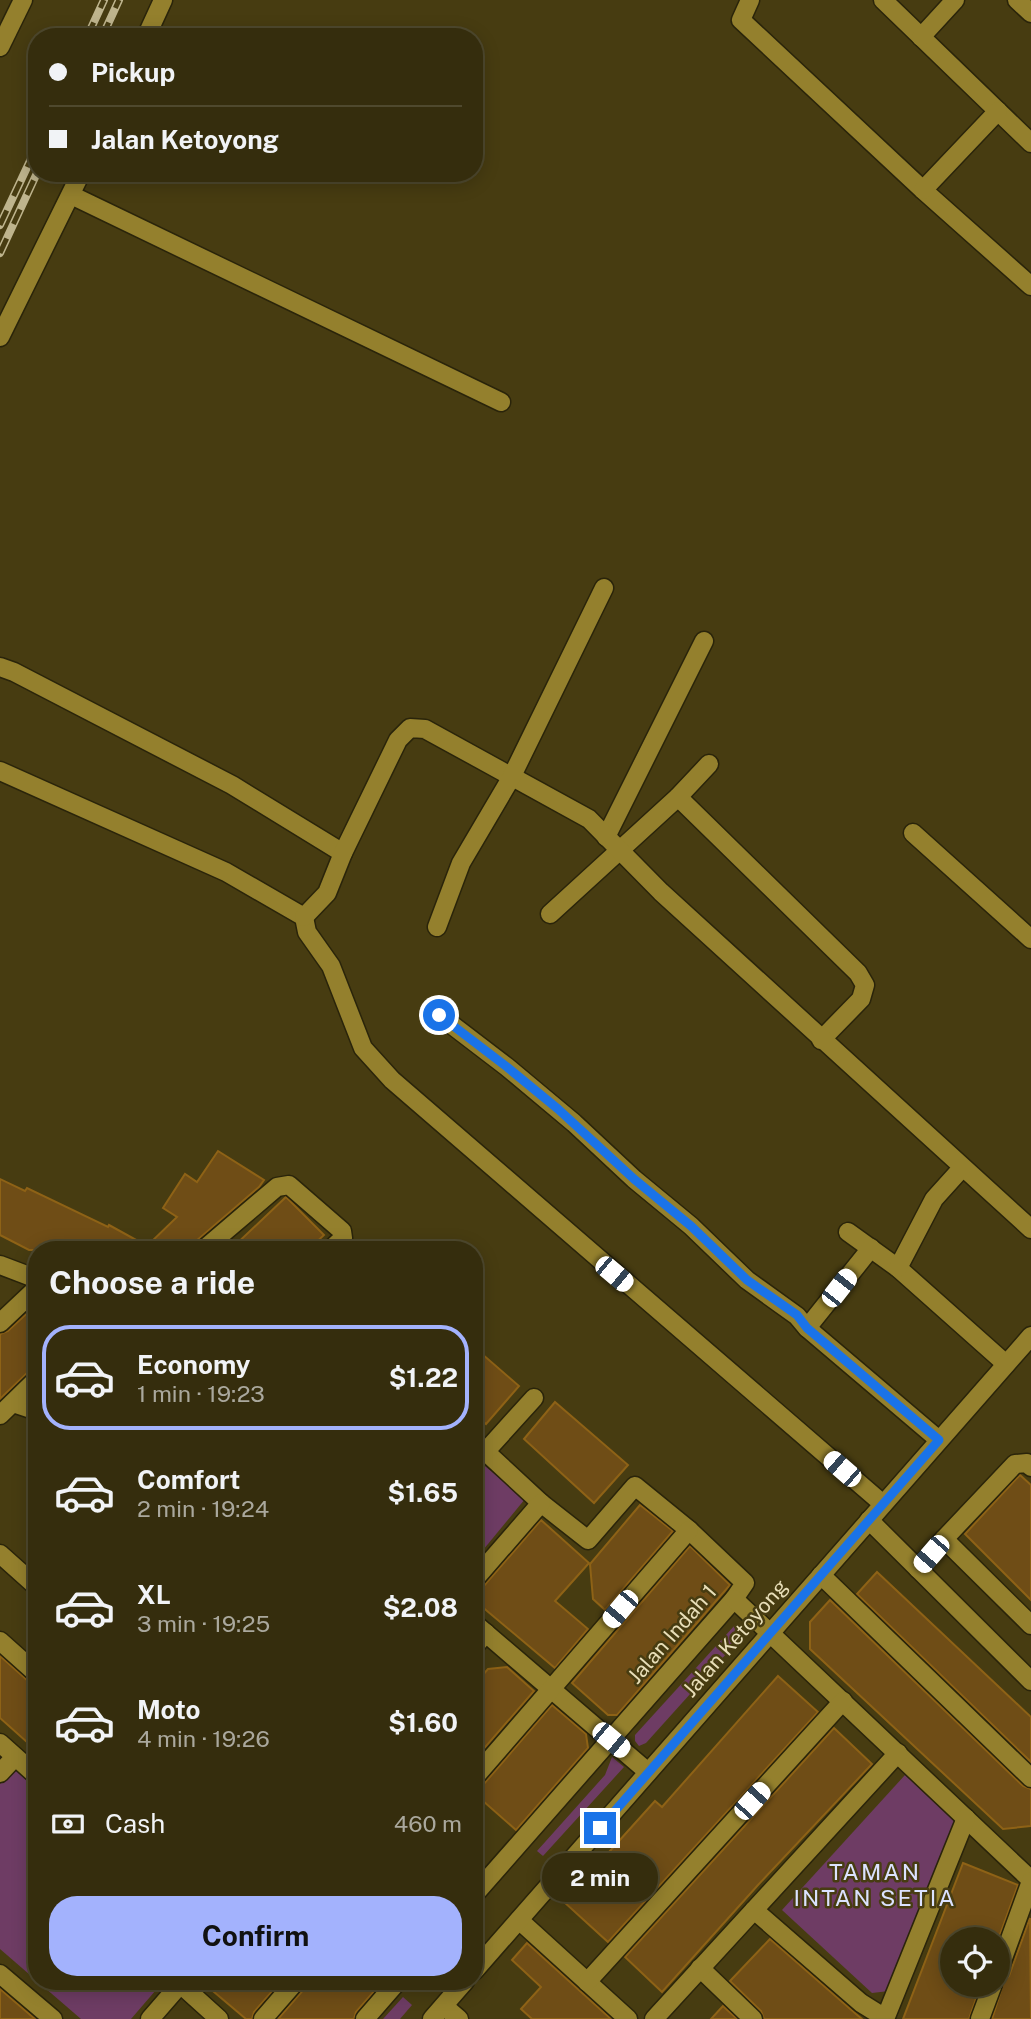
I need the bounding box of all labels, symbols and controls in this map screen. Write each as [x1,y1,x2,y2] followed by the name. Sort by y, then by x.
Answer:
[91,57,175,88] text: Pickup
[91,124,279,155] text: Jalan Ketoyong
[423,999,455,1031] route start
[592,1252,637,1296] car
[49,1264,255,1301] text: Choose a ride
[818,1265,861,1311] car
[53,1346,116,1409] icon: car
[137,1349,250,1380] text: Economy
[389,1362,458,1393] text: $1.22
[137,1380,265,1407] text: 1 min · 19:23
[820,1447,865,1491] car
[53,1461,116,1524] icon: car
[137,1464,240,1495] text: Comfort
[387,1477,458,1508] text: $1.65
[137,1495,269,1522] text: 2 min · 19:24
[910,1531,953,1577] car
[677,1574,793,1702] street label: Jalan Ketoyong
[53,1576,116,1639] icon: car
[137,1579,171,1610] text: XL
[622,1579,722,1689] street label: Jalan Indah 1
[599,1586,642,1632] car
[383,1592,458,1623] text: $2.08
[137,1610,270,1637] text: 3 min · 19:25
[53,1691,116,1754] icon: car
[137,1694,200,1725] text: Moto
[388,1707,458,1738] text: $1.60
[589,1718,634,1762] car
[137,1725,270,1752] text: 4 min · 19:26
[731,1778,774,1824] car
[49,1805,87,1843] icon: cash
[105,1808,165,1839] text: Cash
[394,1810,462,1837] text: 460 m
[584,1812,616,1844] route end
[542,1853,658,1902] callout: 2 min
[793,1858,957,1911] district label: TAMAN INTAN SETIA
[570,1864,630,1891] text: 2 min
[49,1896,462,1976] button: Confirm
[940,1927,1010,1997] map controls
[940,1927,1010,1997] button: locate

